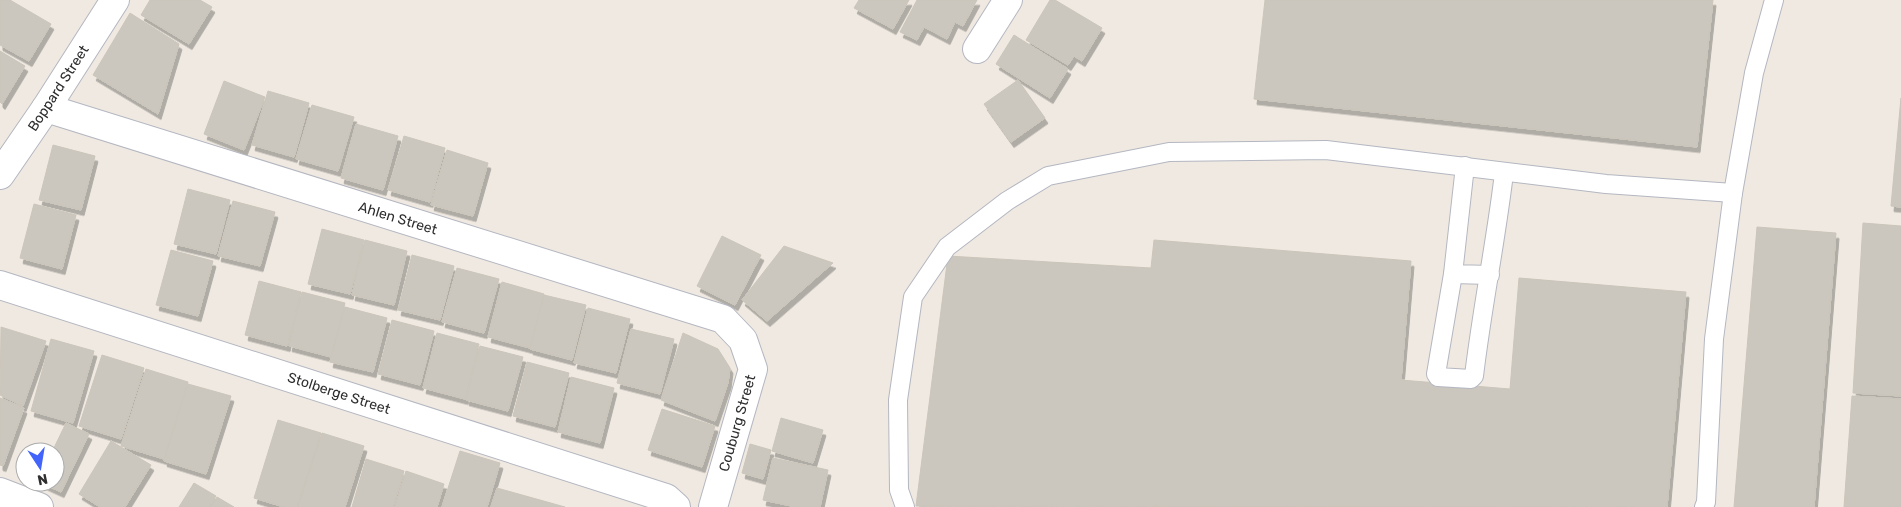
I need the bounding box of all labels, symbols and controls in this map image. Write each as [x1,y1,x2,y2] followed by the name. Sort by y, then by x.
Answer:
[24,42,93,135] street label: Boppard Street
[356,198,440,239] street label: Ahlen Street
[285,369,393,418] street label: Stolberge Street
[716,372,760,474] street label: Couburg Street
[15,442,65,492] north arrow
[36,470,49,489] text: N

